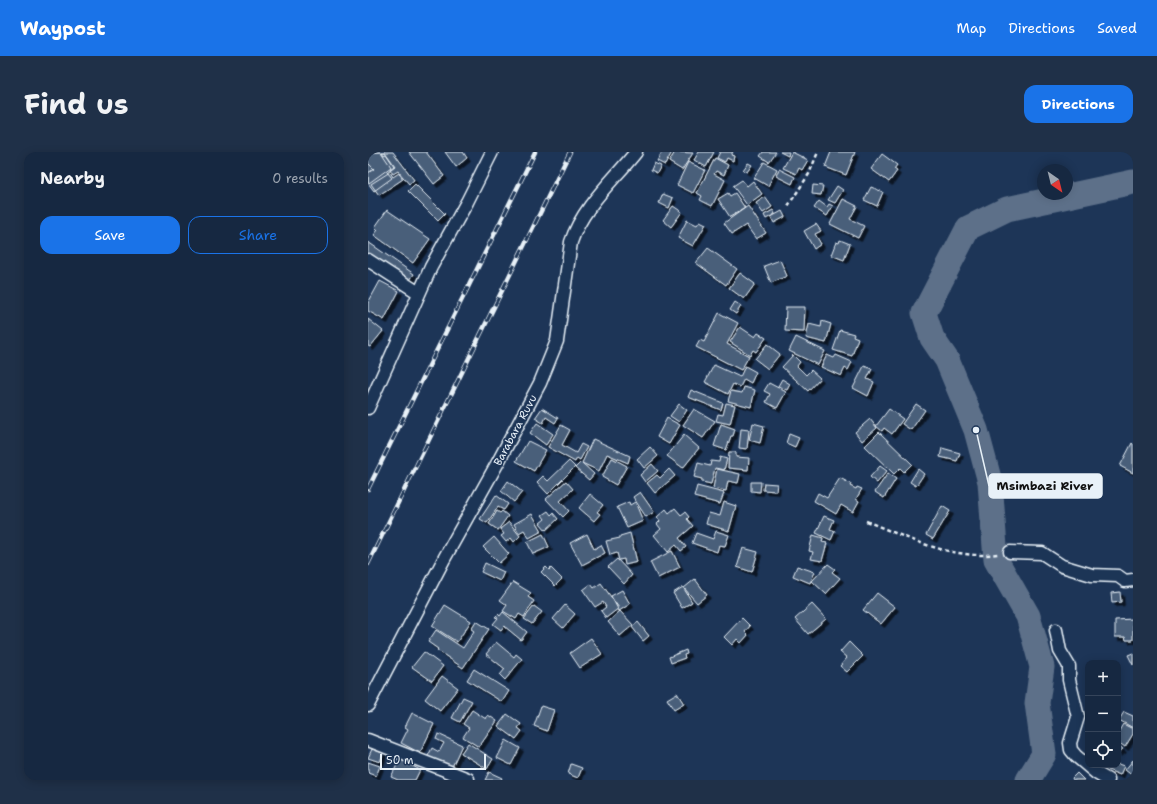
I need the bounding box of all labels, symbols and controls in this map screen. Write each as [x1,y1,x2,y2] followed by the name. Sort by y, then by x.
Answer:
[20,16,105,41] text: Waypost
[957,19,987,37] text: Map
[1009,19,1075,37] text: Directions
[1097,19,1137,37] text: Saved
[24,85,129,123] text: Find us
[1024,85,1133,123] button: Directions
[1037,164,1073,200] north arrow
[40,167,105,189] text: Nearby
[272,170,328,187] text: 0 results
[40,216,180,254] button: Save
[188,216,328,254] button: Share
[490,392,540,468] street label: Barabara Ruvu
[989,474,1102,498] callout: Msimbazi River
[997,478,1094,494] text: Msimbazi River
[1085,660,1121,768] map controls
[1085,660,1121,696] button: +
[1085,696,1121,732] button: −
[1085,732,1121,768] button: locate
[380,752,486,771] scale bar
[386,753,414,768] text: 50 m

